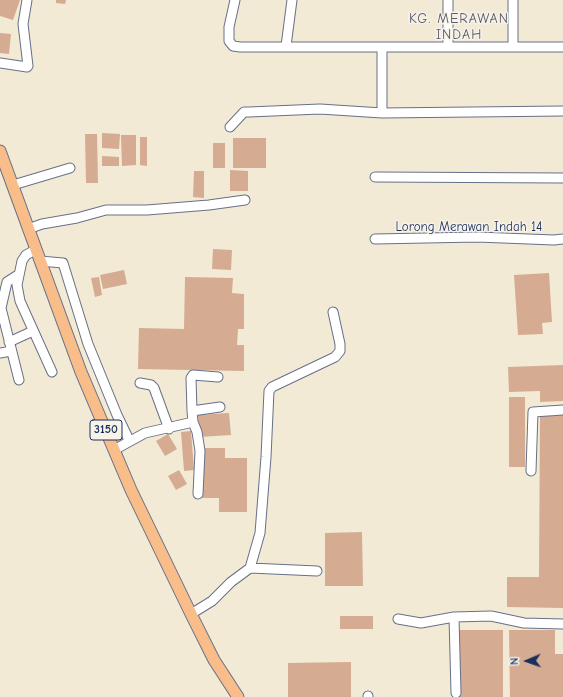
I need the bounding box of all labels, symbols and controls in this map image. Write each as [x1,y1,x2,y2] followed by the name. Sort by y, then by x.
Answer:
[409,11,509,44] district label: KG. MERAWAN INDAH
[396,219,542,235] street label: Lorong Merawan Indah 14
[90,420,122,440] road number: 3150
[507,641,547,681] north arrow
[508,658,521,665] text: N

